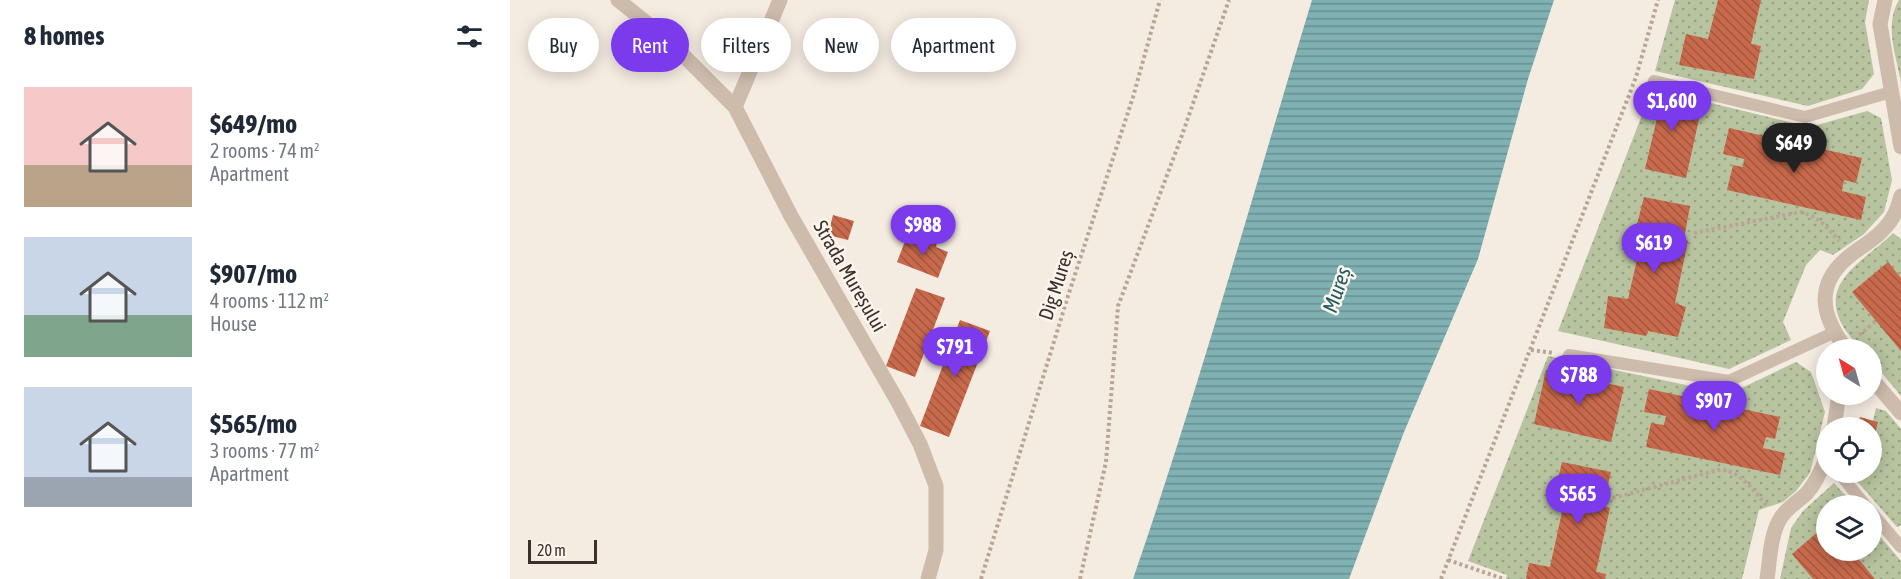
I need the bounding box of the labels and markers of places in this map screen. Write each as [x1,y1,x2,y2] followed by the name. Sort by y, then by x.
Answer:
[1623,81,1721,132] pin: $1,600
[1758,123,1830,174] pin: $649
[887,205,959,256] pin: $988
[1618,223,1690,274] pin: $619
[919,327,991,378] pin: $791
[1543,355,1615,406] pin: $788
[1678,381,1750,432] pin: $907
[1542,474,1614,525] pin: $565

